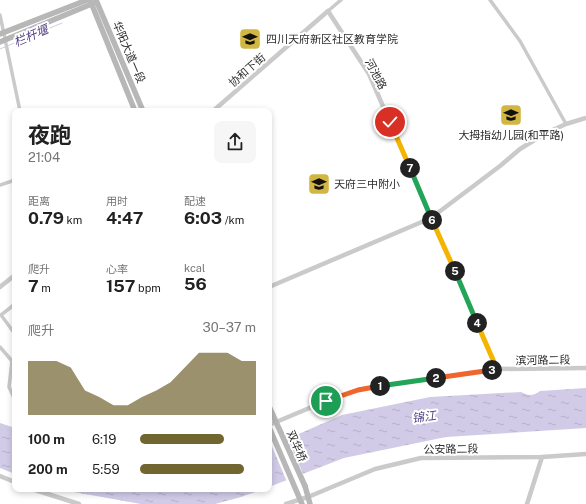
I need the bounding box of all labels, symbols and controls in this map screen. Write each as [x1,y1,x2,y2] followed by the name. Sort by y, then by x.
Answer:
[111,19,147,85] street label: 华阳大道一段
[12,22,52,49] water label: 栏杆堰
[237,26,263,52] school or university icon: 四川天府新区社区教育学院
[266,33,398,45] place label: 四川天府新区社区教育学院
[226,51,268,89] street label: 协和下街
[363,57,389,91] street label: 河池路
[498,102,524,128] school or university icon: 大拇指幼儿园(和平路)
[373,105,407,139] pin
[379,111,401,133] icon: check
[214,121,256,163] button: share
[28,122,72,148] text: 夜跑
[458,129,564,141] place label: 大拇指幼儿园(和平路)
[28,150,60,165] text: 21:04
[400,158,420,178] pin: 7
[407,162,413,174] text: 7
[306,171,332,197] school or university icon: 天府三中附小
[334,178,400,190] place label: 天府三中附小
[28,195,50,207] text: 距离
[106,195,128,207] text: 用时
[184,195,206,207] text: 配速
[28,208,64,228] text: 0.79
[106,208,143,228] text: 4:47
[184,208,222,228] text: 6:03
[422,210,442,230] pin: 6
[64,214,82,226] text: km
[222,214,244,226] text: /km
[428,214,436,226] text: 6
[445,261,465,281] pin: 5
[184,262,205,274] text: kcal
[28,263,50,275] text: 爬升
[106,263,128,275] text: 心率
[451,265,459,277] text: 5
[184,274,207,294] text: 56
[28,276,39,296] text: 7
[106,276,135,296] text: 157
[39,282,51,294] text: m
[135,282,161,294] text: bpm
[467,313,487,333] pin: 4
[473,317,481,329] text: 4
[203,320,256,335] text: 30–37 m
[28,323,54,338] text: 爬升
[515,354,571,366] street label: 滨河路二段
[482,360,502,380] pin: 3
[488,364,496,376] text: 3
[426,368,446,388] pin: 2
[433,372,440,384] text: 2
[370,376,390,396] pin: 1
[378,380,382,392] text: 1
[309,384,343,418] pin
[315,390,337,412] icon: arrive
[411,408,439,425] water label: 锦江
[285,428,309,464] street label: 双华桥
[28,432,65,447] text: 100 m
[92,432,116,447] text: 6:19
[423,443,479,455] street label: 公安路二段
[28,462,68,477] text: 200 m
[92,462,120,477] text: 5:59

